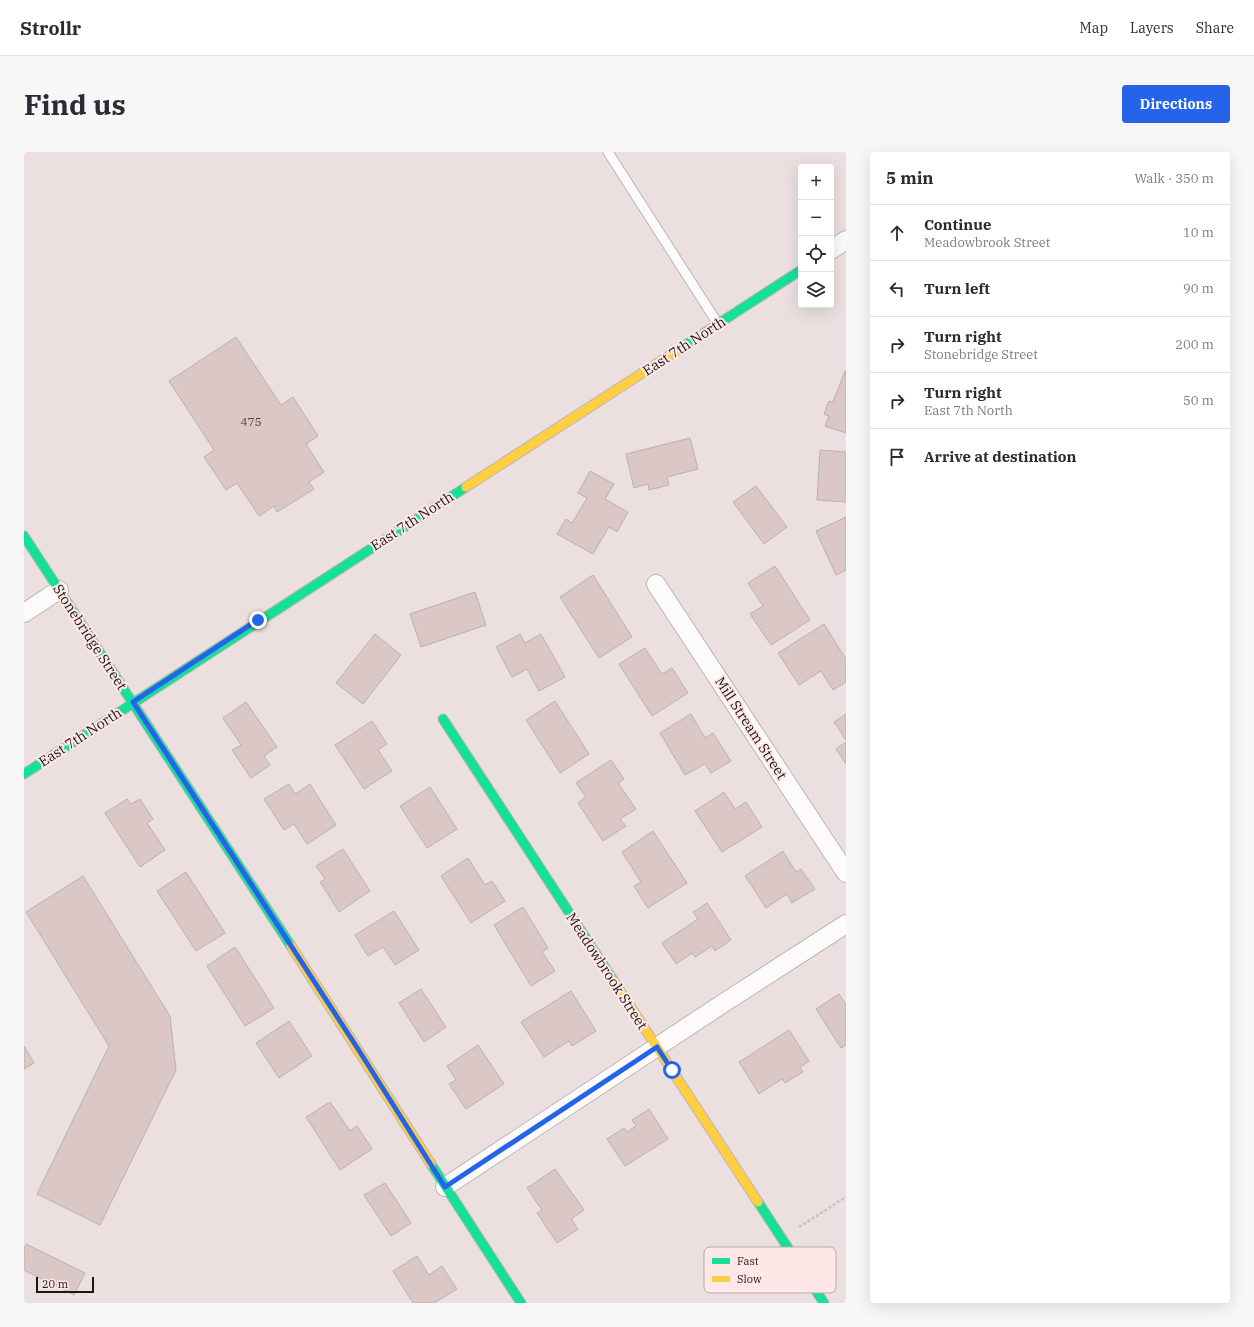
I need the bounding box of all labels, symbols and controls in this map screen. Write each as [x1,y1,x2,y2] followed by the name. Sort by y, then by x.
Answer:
[20,16,81,40] text: Strollr
[1080,19,1108,37] text: Map
[1130,19,1174,37] text: Layers
[1196,19,1234,37] text: Share
[1122,85,1230,123] button: Directions
[24,86,126,123] text: Find us
[798,164,834,308] map controls
[798,164,834,200] button: +
[886,167,934,189] text: 5 min
[1135,170,1214,187] text: Walk · 350 m
[798,200,834,236] button: −
[924,215,991,234] text: Continue
[886,222,908,244] icon: ahead
[1183,224,1214,241] text: 10 m
[924,234,1050,251] text: Meadowbrook Street
[798,236,834,272] button: locate
[798,272,834,308] button: layers
[886,278,908,300] icon: left
[924,279,990,298] text: Turn left
[1183,280,1214,297] text: 90 m
[639,312,729,380] street label: East 7th North
[924,327,1002,346] text: Turn right
[886,334,908,356] icon: right
[1175,336,1214,353] text: 200 m
[924,346,1038,363] text: Stonebridge Street
[924,383,1002,402] text: Turn right
[886,390,908,412] icon: right
[1183,392,1214,409] text: 50 m
[924,402,1013,419] text: East 7th North
[240,414,262,429] house number: 475
[886,446,908,468] icon: arrive
[924,447,1076,466] text: Arrive at destination
[367,487,457,555] street label: East 7th North
[49,581,131,693] street label: Stonebridge Street
[249,611,267,629] route end
[711,673,791,783] street label: Mill Stream Street
[35,703,125,771] street label: East 7th North
[562,909,652,1033] street label: Meadowbrook Street
[663,1061,681,1079] route start
[704,1247,836,1293] legend
[737,1254,759,1268] text: Fast
[737,1272,762,1286] text: Slow
[36,1275,94,1294] scale bar
[42,1277,68,1291] text: 20 m

